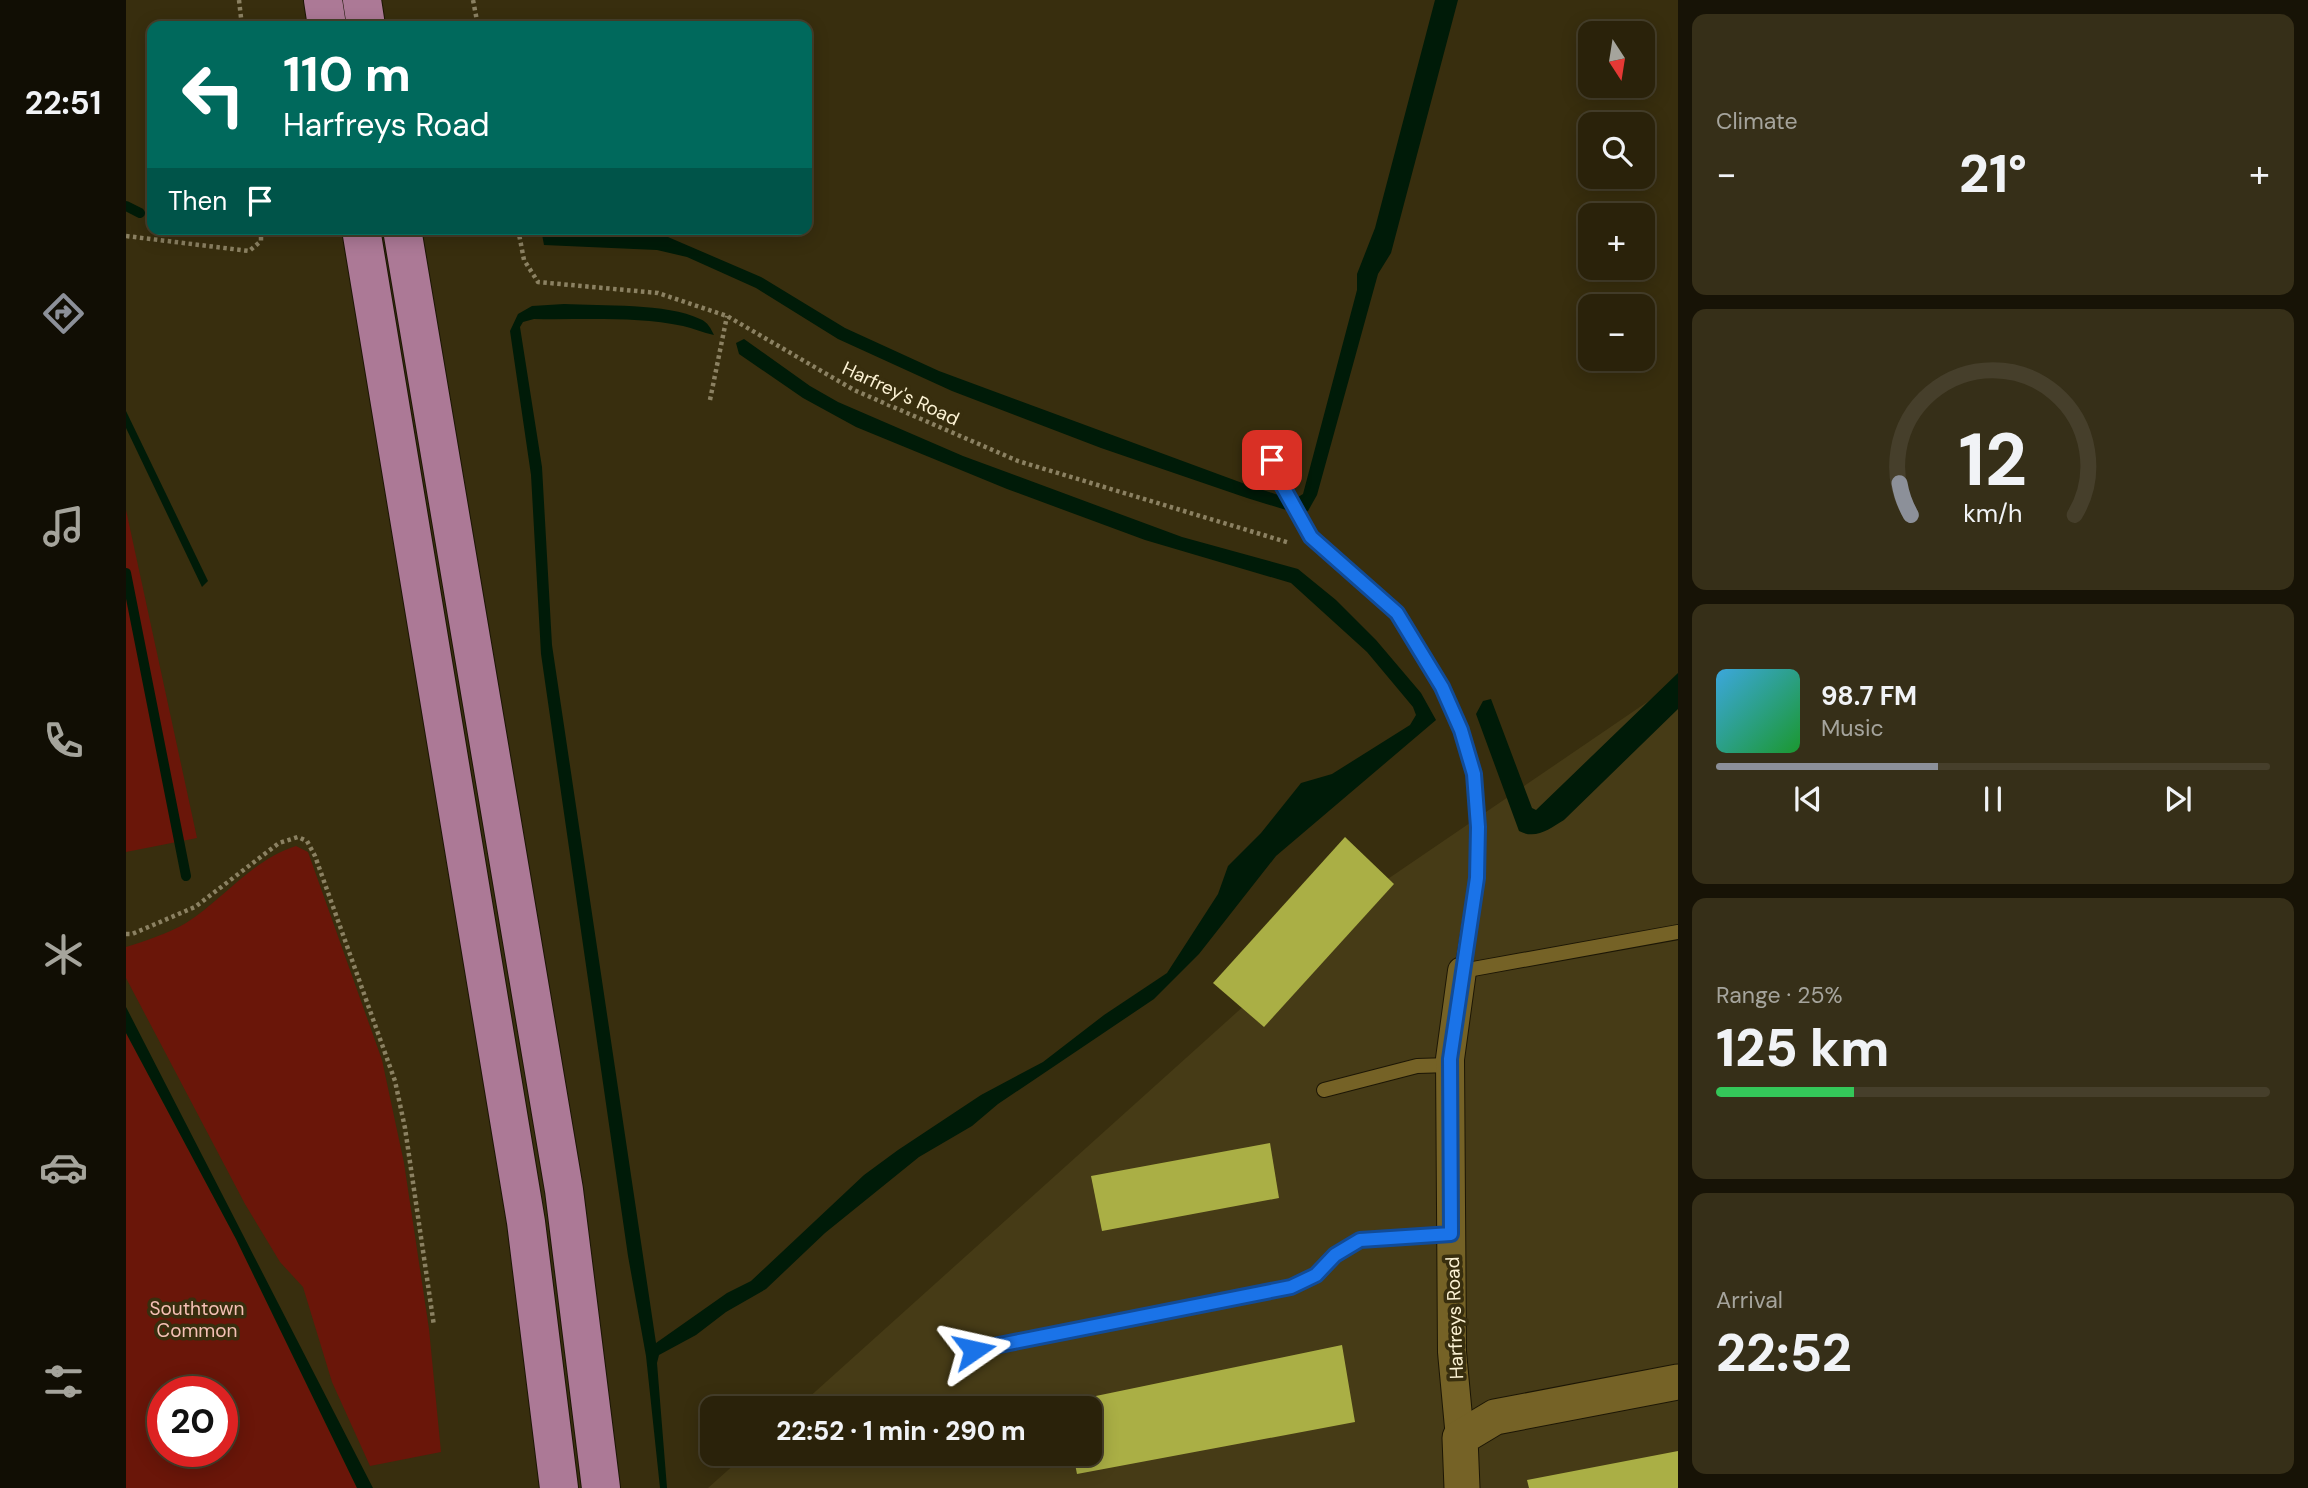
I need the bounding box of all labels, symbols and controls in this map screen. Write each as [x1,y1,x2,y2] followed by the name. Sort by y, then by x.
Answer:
[1578,21,1656,98] north arrow
[1578,21,1655,371] map controls
[283,42,411,106] text: 110 m
[168,49,259,140] icon: left
[25,82,101,124] text: 22:51
[283,104,490,146] text: Harfreys Road
[1716,106,1798,136] text: Climate
[1578,112,1655,189] button: search
[1959,140,2027,208] text: 21°
[1716,149,1737,199] text: −
[2249,149,2270,199] text: +
[241,182,279,220] icon: arrive
[168,184,227,218] text: Then
[1578,203,1655,280] button: +
[39,289,88,338] icon: directions
[1578,294,1655,371] button: −
[838,355,963,431] street label: Harfrey's Road
[1959,414,2027,509] text: 12
[1242,430,1302,490] pin
[1253,441,1291,479] icon: arrive
[1963,497,2023,530] text: km/h
[39,502,88,551] icon: music
[1821,679,1917,713] text: 98.7 FM
[1821,713,1884,743] text: Music
[39,716,88,765] icon: phone
[1789,780,1827,818] icon: previous
[1974,780,2012,818] icon: pause
[2159,780,2197,818] icon: next
[39,930,88,979] icon: climate
[1716,980,1843,1010] text: Range · 25%
[1716,1014,1889,1082] text: 125 km
[39,1143,88,1192] icon: car
[1440,1256,1469,1380] street label: Harfreys Road
[1716,1285,1783,1315] text: Arrival
[149,1296,245,1343] park label: Southtown Common
[937,1313,1011,1387] position arrow
[1716,1319,1852,1387] text: 22:52
[39,1357,88,1406] icon: filters
[147,1376,238,1467] speed limit sign: 20
[776,1414,1026,1448] text: 22:52 · 1 min · 290 m

